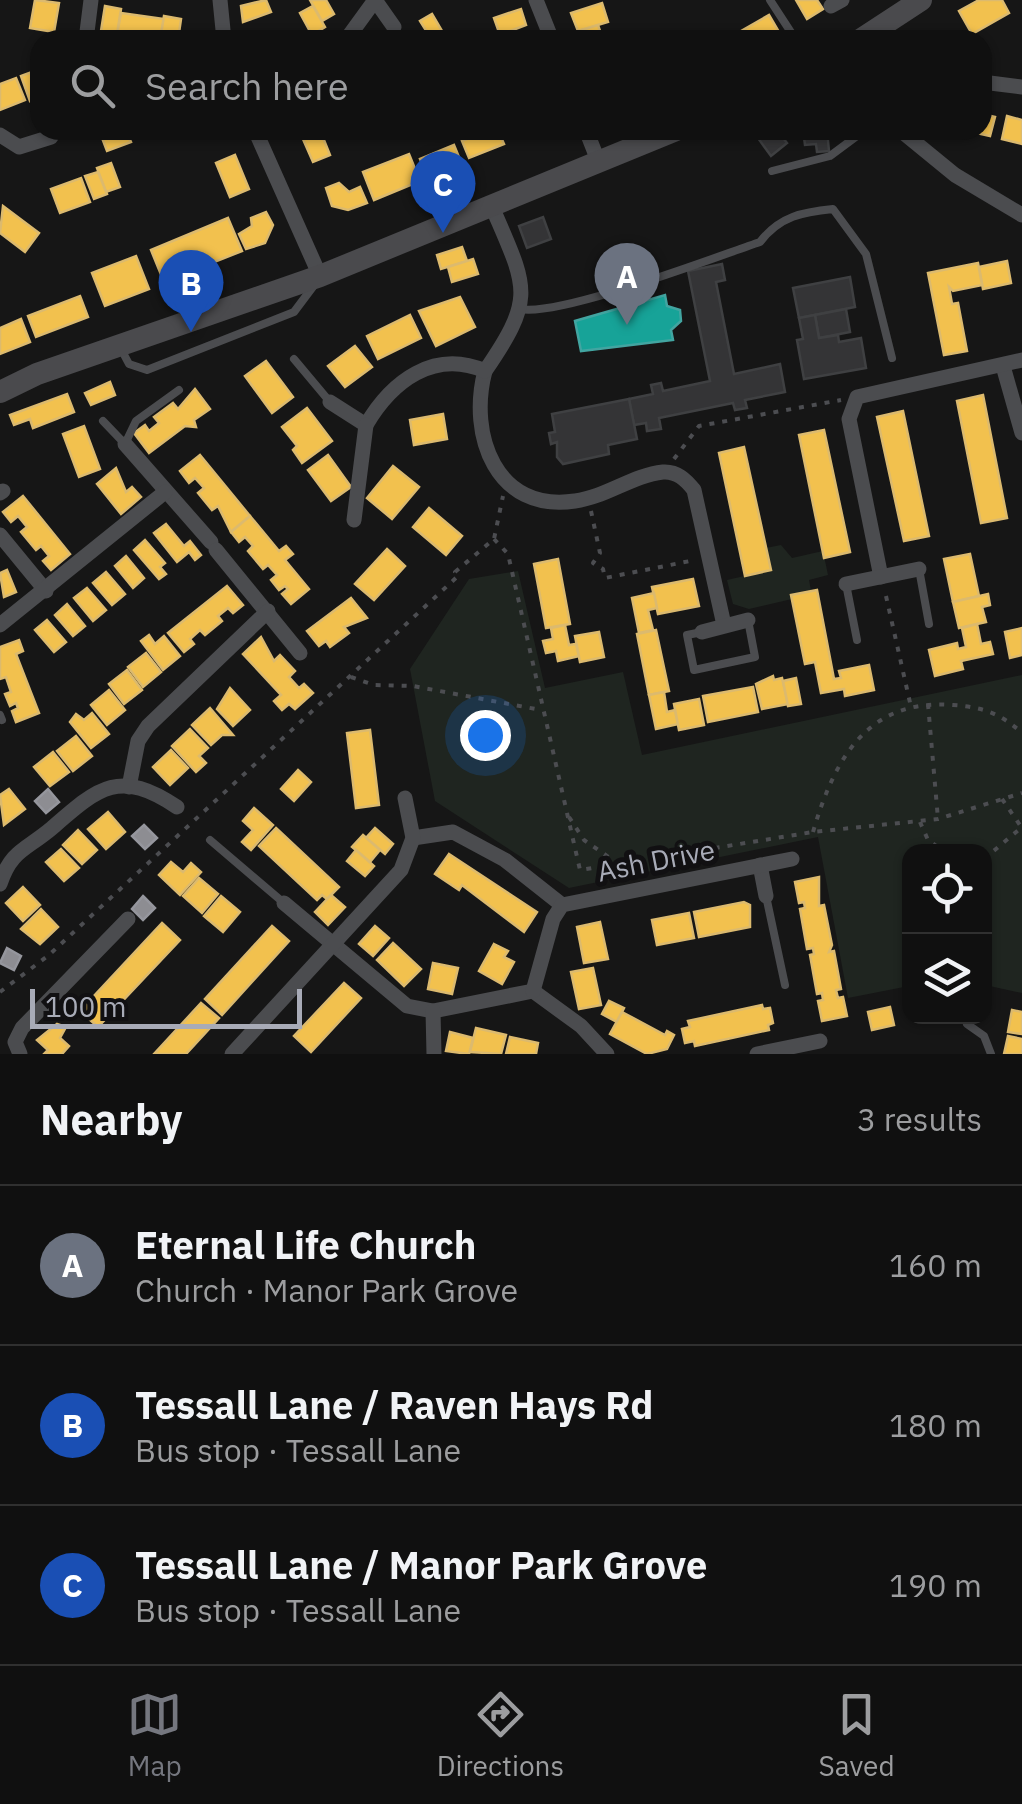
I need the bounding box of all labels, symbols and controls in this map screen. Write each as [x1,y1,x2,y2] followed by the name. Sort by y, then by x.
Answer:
[30,30,992,140] search box
[65,58,120,113] icon: search
[145,61,349,110] text: Search here
[410,150,476,233] pin: C
[594,242,660,325] pin: A
[158,250,224,332] pin: B
[460,710,511,761] your location
[594,830,718,890] street label: Ash Drive
[902,844,992,1024] map controls
[902,844,992,934] button: locate
[902,934,992,1024] button: layers
[30,984,302,1028] scale bar
[45,988,126,1025] text: 100 m
[40,1092,182,1147] text: Nearby
[857,1098,982,1140] text: 3 results
[135,1220,476,1269] text: Eternal Life Church
[62,1244,83,1286] text: A
[889,1244,982,1286] text: 160 m
[135,1269,518,1311] text: Church · Manor Park Grove
[135,1380,653,1429] text: Tessall Lane / Raven Hays Rd
[62,1404,83,1446] text: B
[889,1404,982,1446] text: 180 m
[135,1429,461,1471] text: Bus stop · Tessall Lane
[135,1540,707,1589] text: Tessall Lane / Manor Park Grove
[62,1564,83,1606] text: C
[889,1564,982,1606] text: 190 m
[135,1589,461,1631] text: Bus stop · Tessall Lane
[127,1687,182,1784] tab: Map
[437,1687,564,1784] tab: Directions
[819,1687,895,1784] tab: Saved

